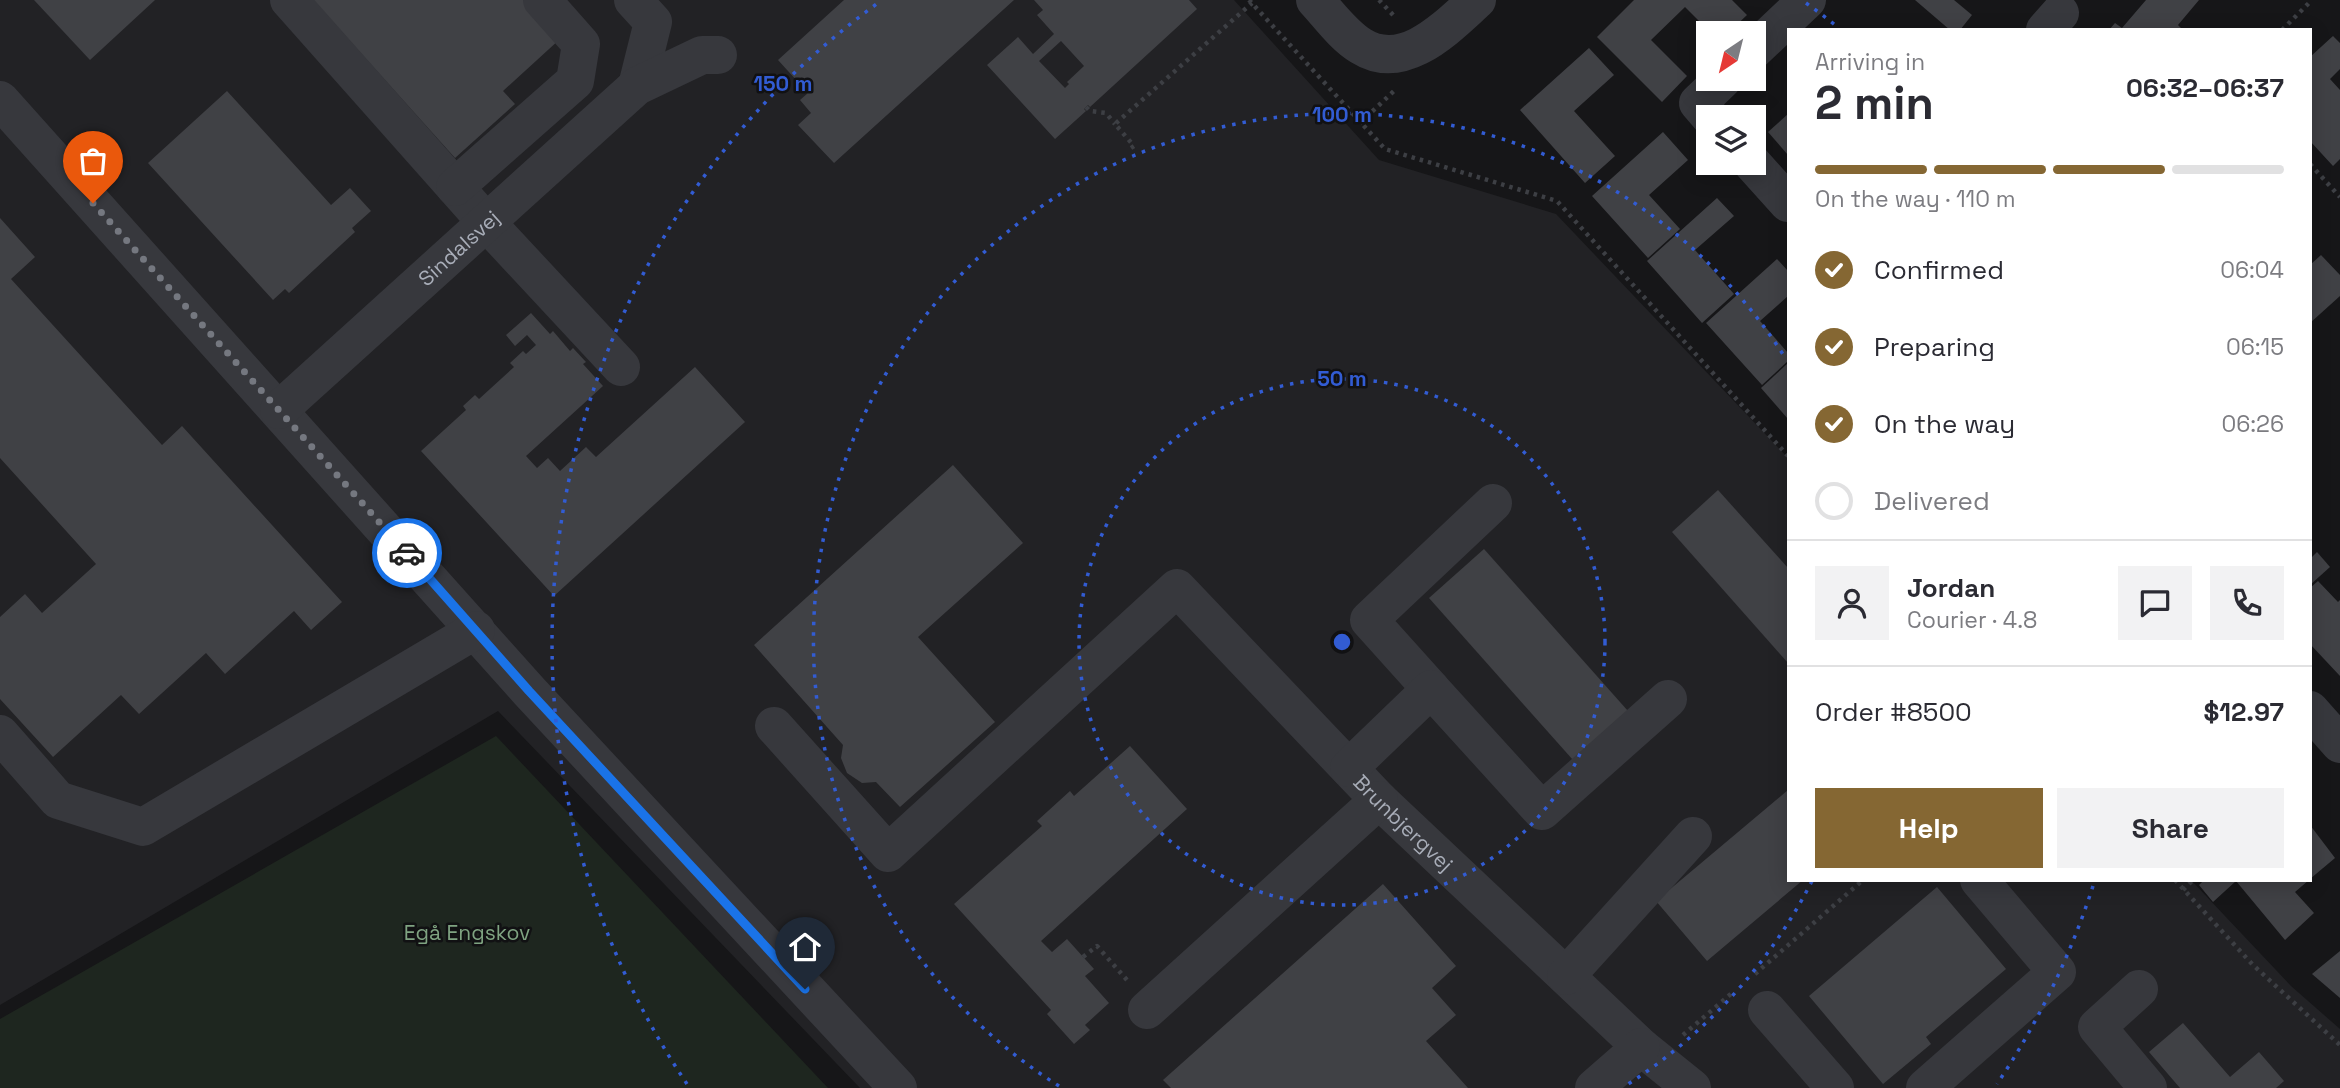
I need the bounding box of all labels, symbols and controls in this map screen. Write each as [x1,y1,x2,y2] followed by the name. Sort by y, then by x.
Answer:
[1696,21,1766,91] north arrow
[1696,21,1766,175] map controls
[1815,47,1925,77] text: Arriving in
[754,70,812,97] text: 150 m
[2126,71,2284,105] text: 06:32–06:37
[1815,74,1934,132] text: 2 min
[1312,101,1372,128] text: 100 m
[1696,105,1766,175] button: layers
[63,131,123,203] pin
[74,142,112,180] icon: bag
[1815,184,2016,214] text: On the way · 110 m
[412,204,505,291] street label: Sindalsvej
[1815,251,1853,289] icon: check
[1874,253,2004,287] text: Confirmed
[2220,255,2284,285] text: 06:04
[1815,328,1853,366] icon: check
[1874,330,1995,364] text: Preparing
[2226,332,2284,362] text: 06:15
[1317,365,1367,392] text: 50 m
[1815,405,1853,443] icon: check
[1874,407,2015,441] text: On the way
[2221,409,2284,439] text: 06:26
[1874,484,1990,518] text: Delivered
[372,518,442,588] courier
[388,534,426,572] icon: car
[1815,566,1889,640] button: person
[2118,566,2192,640] button: chat
[2210,566,2284,640] button: phone
[1907,571,1995,605] text: Jordan
[1907,605,2037,635] text: Courier · 4.8
[1330,630,1354,654] centre of rings
[1815,695,1972,729] text: Order #8500
[2203,695,2284,729] text: $12.97
[1348,768,1459,877] street label: Brunbjergvej
[1815,788,2043,868] button: Help
[2057,788,2284,868] button: Share
[775,917,835,989] pin
[404,919,530,946] park label: Egå Engskov
[786,928,824,966] icon: home

